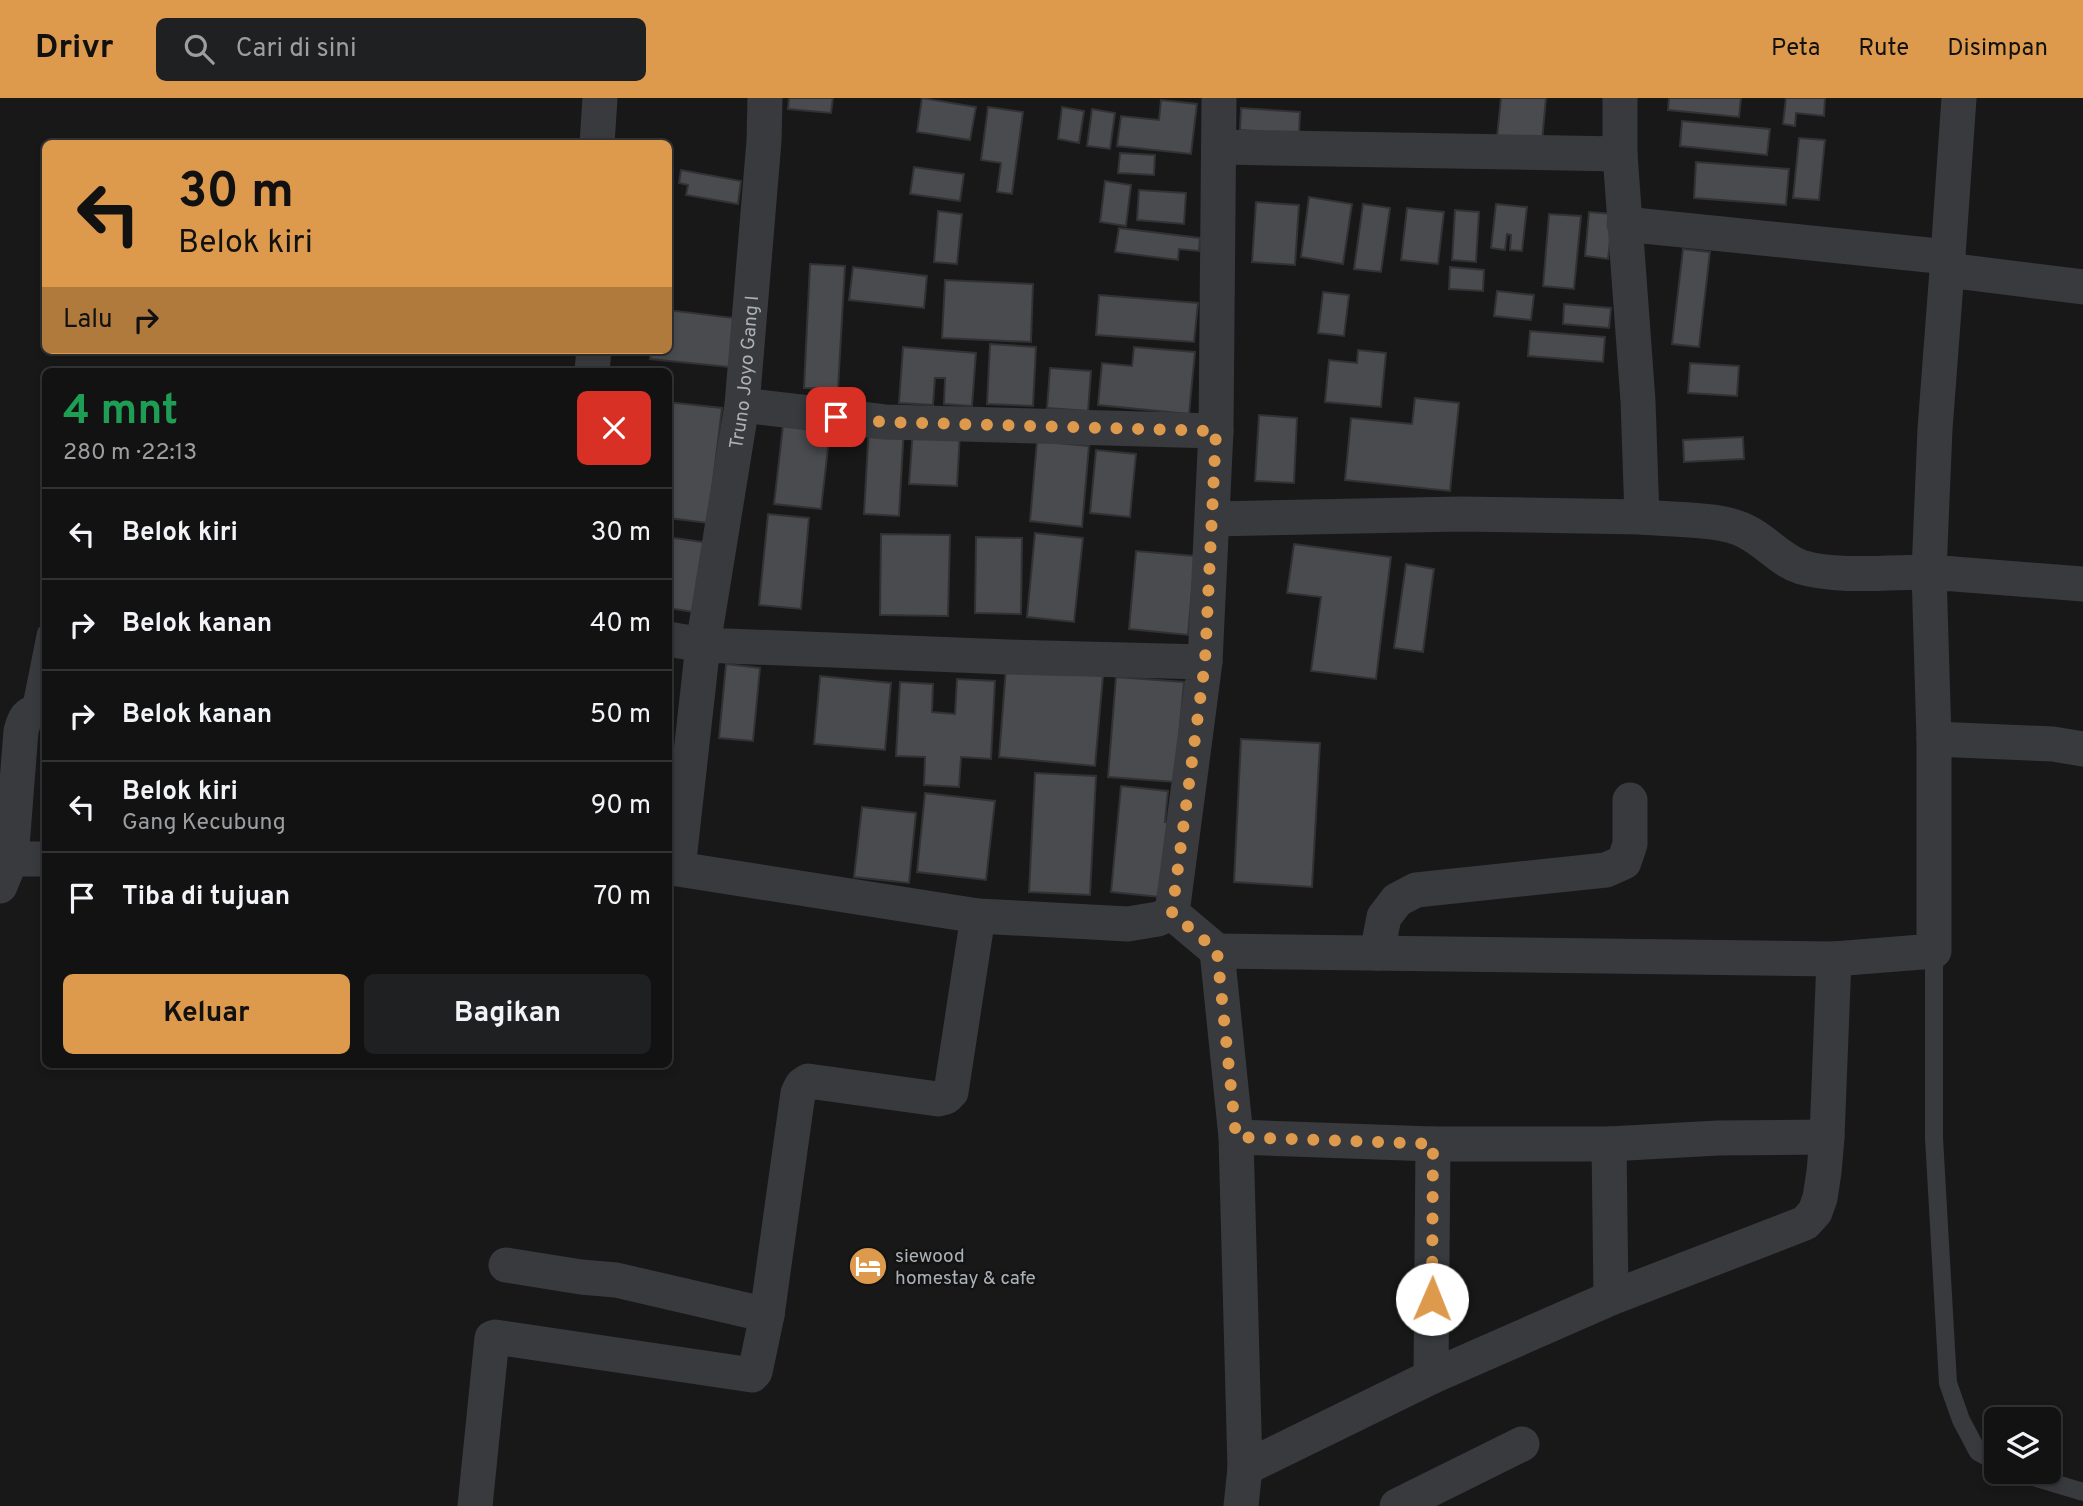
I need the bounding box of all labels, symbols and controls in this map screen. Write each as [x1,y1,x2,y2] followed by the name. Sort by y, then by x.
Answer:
[156,18,646,81] search box
[35,28,114,70] text: Drivr
[180,30,218,68] icon: search
[236,33,357,66] text: Cari di sini
[1771,34,1820,64] text: Peta
[1858,34,1909,64] text: Rute
[1947,34,2048,64] text: Disimpan
[178,163,294,225] text: 30 m
[63,168,154,259] icon: left
[178,224,313,264] text: Belok kiri
[725,294,765,451] street label: Truno Joyo Gang I
[127,301,165,339] icon: right
[63,304,113,337] text: Lalu
[63,386,178,439] text: 4 mnt
[806,387,866,447] pin
[577,391,651,465] button: close
[817,398,855,436] icon: arrive
[63,439,197,468] text: 280 m · 22:13
[63,515,101,553] icon: left
[122,517,238,550] text: Belok kiri
[591,517,651,550] text: 30 m
[63,606,101,644] icon: right
[122,608,272,641] text: Belok kanan
[590,608,651,641] text: 40 m
[63,697,101,735] icon: right
[122,699,272,732] text: Belok kanan
[590,699,651,732] text: 50 m
[122,776,238,809] text: Belok kiri
[63,788,101,826] icon: left
[591,790,651,823] text: 90 m
[122,809,286,838] text: Gang Kecubung
[63,879,101,917] icon: arrive
[122,881,290,914] text: Tiba di tujuan
[593,881,651,914] text: 70 m
[63,974,350,1054] button: Keluar
[364,974,651,1054] button: Bagikan
[847,1245,889,1287] hotel icon: siewood homestay & cafe
[895,1245,1036,1291] place label: siewood homestay & cafe
[1395,1262,1469,1336] position arrow
[1984,1407,2061,1484] map controls
[1984,1407,2061,1484] button: layers

